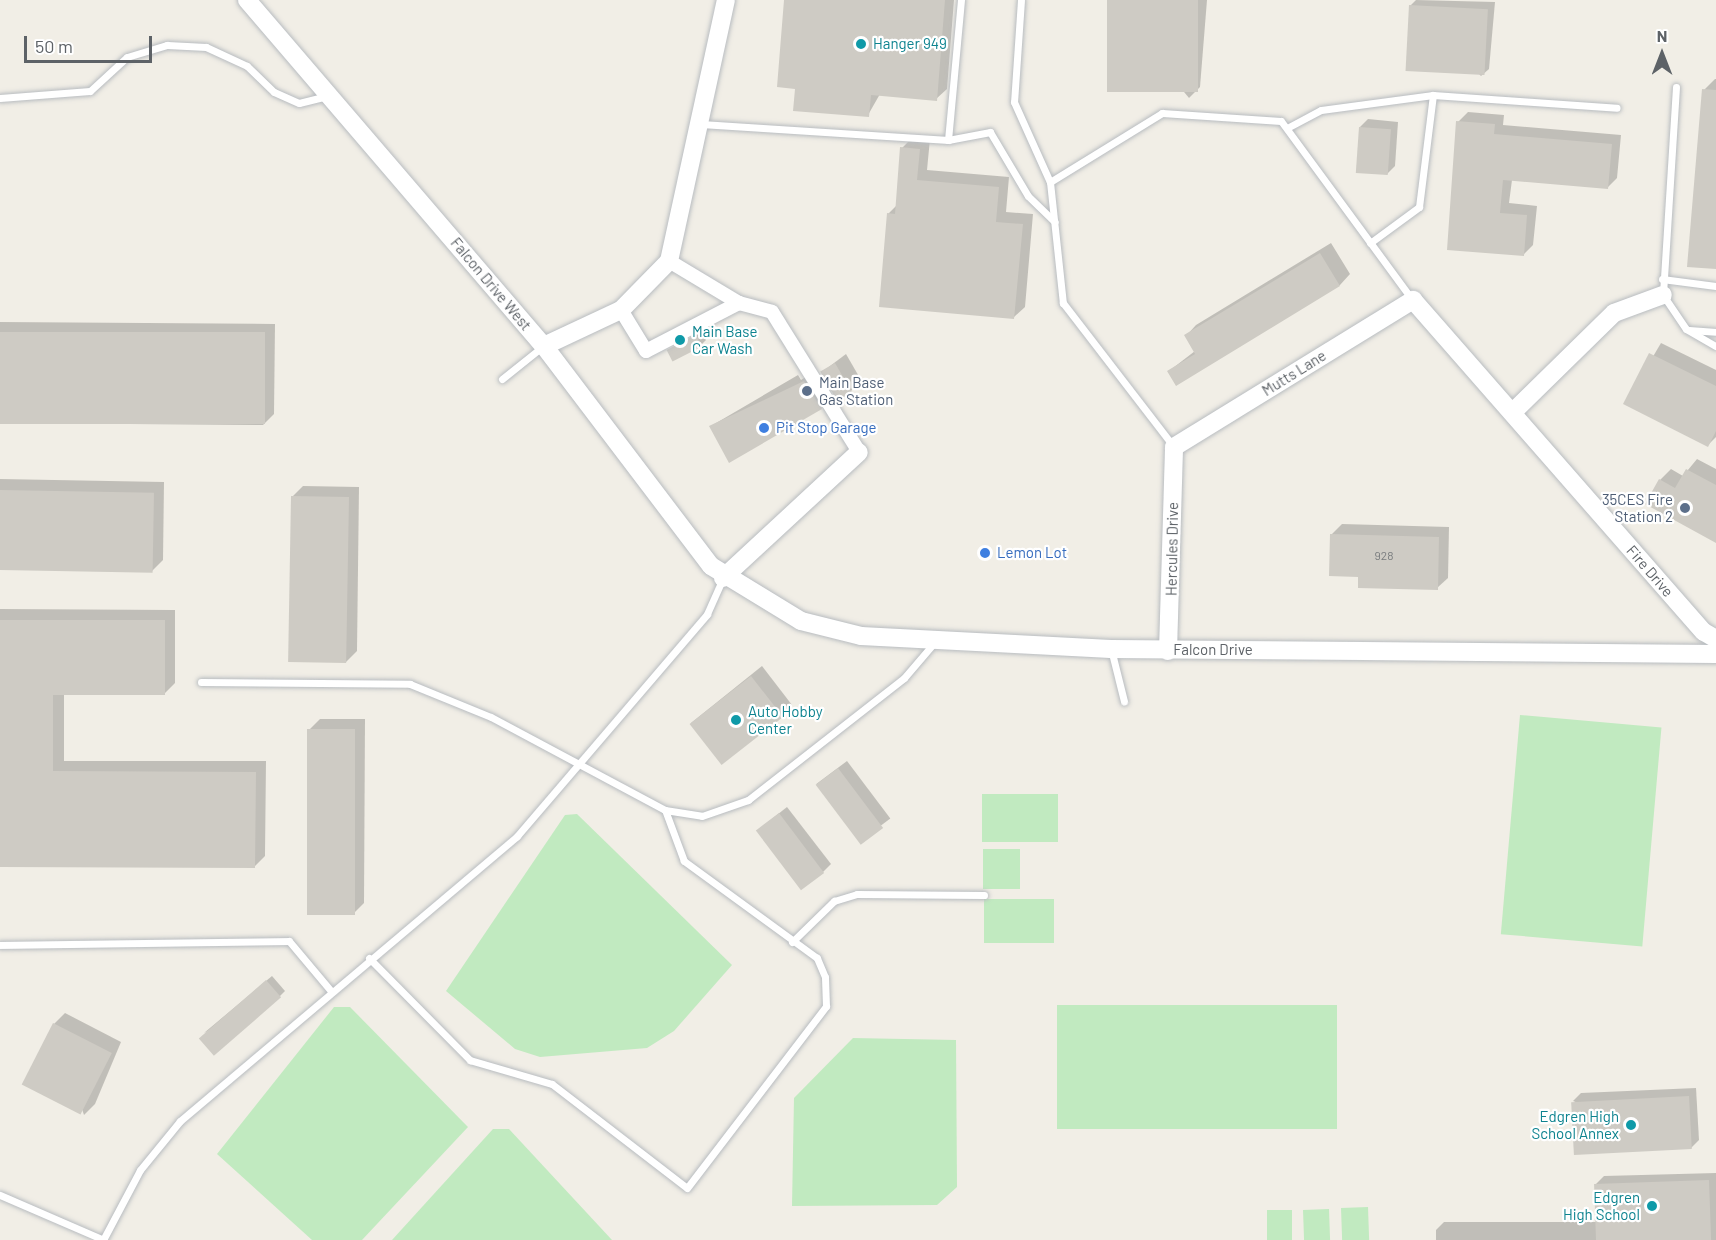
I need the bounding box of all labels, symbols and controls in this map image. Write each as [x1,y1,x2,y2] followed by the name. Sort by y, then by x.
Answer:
[27,24,154,62] scale bar
[1632,24,1692,84] north arrow
[1657,26,1667,45] text: N
[35,35,73,57] text: 50 m
[873,35,947,53] place label: Hanger 949
[854,37,868,51] marker: Hanger 949
[447,234,535,334] street label: Falcon Drive West
[692,322,757,357] place label: Main Base Car Wash
[673,333,687,347] marker: Main Base Car Wash
[1259,346,1329,400] street label: Mutts Lane
[819,373,893,408] place label: Main Base Gas Station
[800,384,814,398] marker: Main Base Gas Station
[776,419,876,437] place label: Pit Stop Garage
[757,421,771,435] marker: Pit Stop Garage
[1602,490,1673,525] place label: 35CES Fire Station 2
[1678,501,1692,515] marker: 35CES Fire Station 2
[1162,502,1182,596] street label: Hercules Drive
[1623,542,1677,600] street label: Fire Drive
[997,544,1067,562] place label: Lemon Lot
[978,546,992,560] marker: Lemon Lot
[1375,549,1393,563] house number: 928
[1173,641,1253,659] street label: Falcon Drive
[748,702,823,737] place label: Auto Hobby Center
[729,713,743,727] marker: Auto Hobby Center
[1532,1107,1619,1142] place label: Edgren High School Annex
[1624,1118,1638,1132] marker: Edgren High School Annex
[1563,1188,1640,1223] place label: Edgren High School
[1645,1199,1659,1213] marker: Edgren High School

